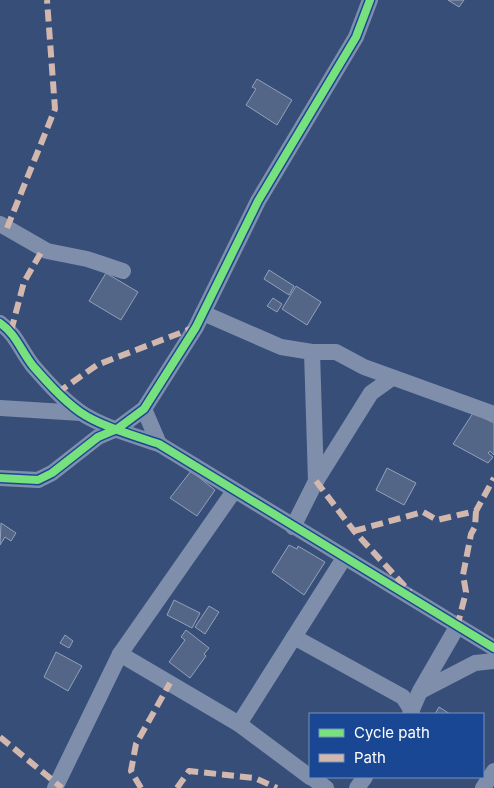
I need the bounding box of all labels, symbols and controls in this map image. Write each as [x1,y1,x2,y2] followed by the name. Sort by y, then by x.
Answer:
[309,713,484,778] legend
[354,723,430,742] text: Cycle path
[354,748,386,767] text: Path

